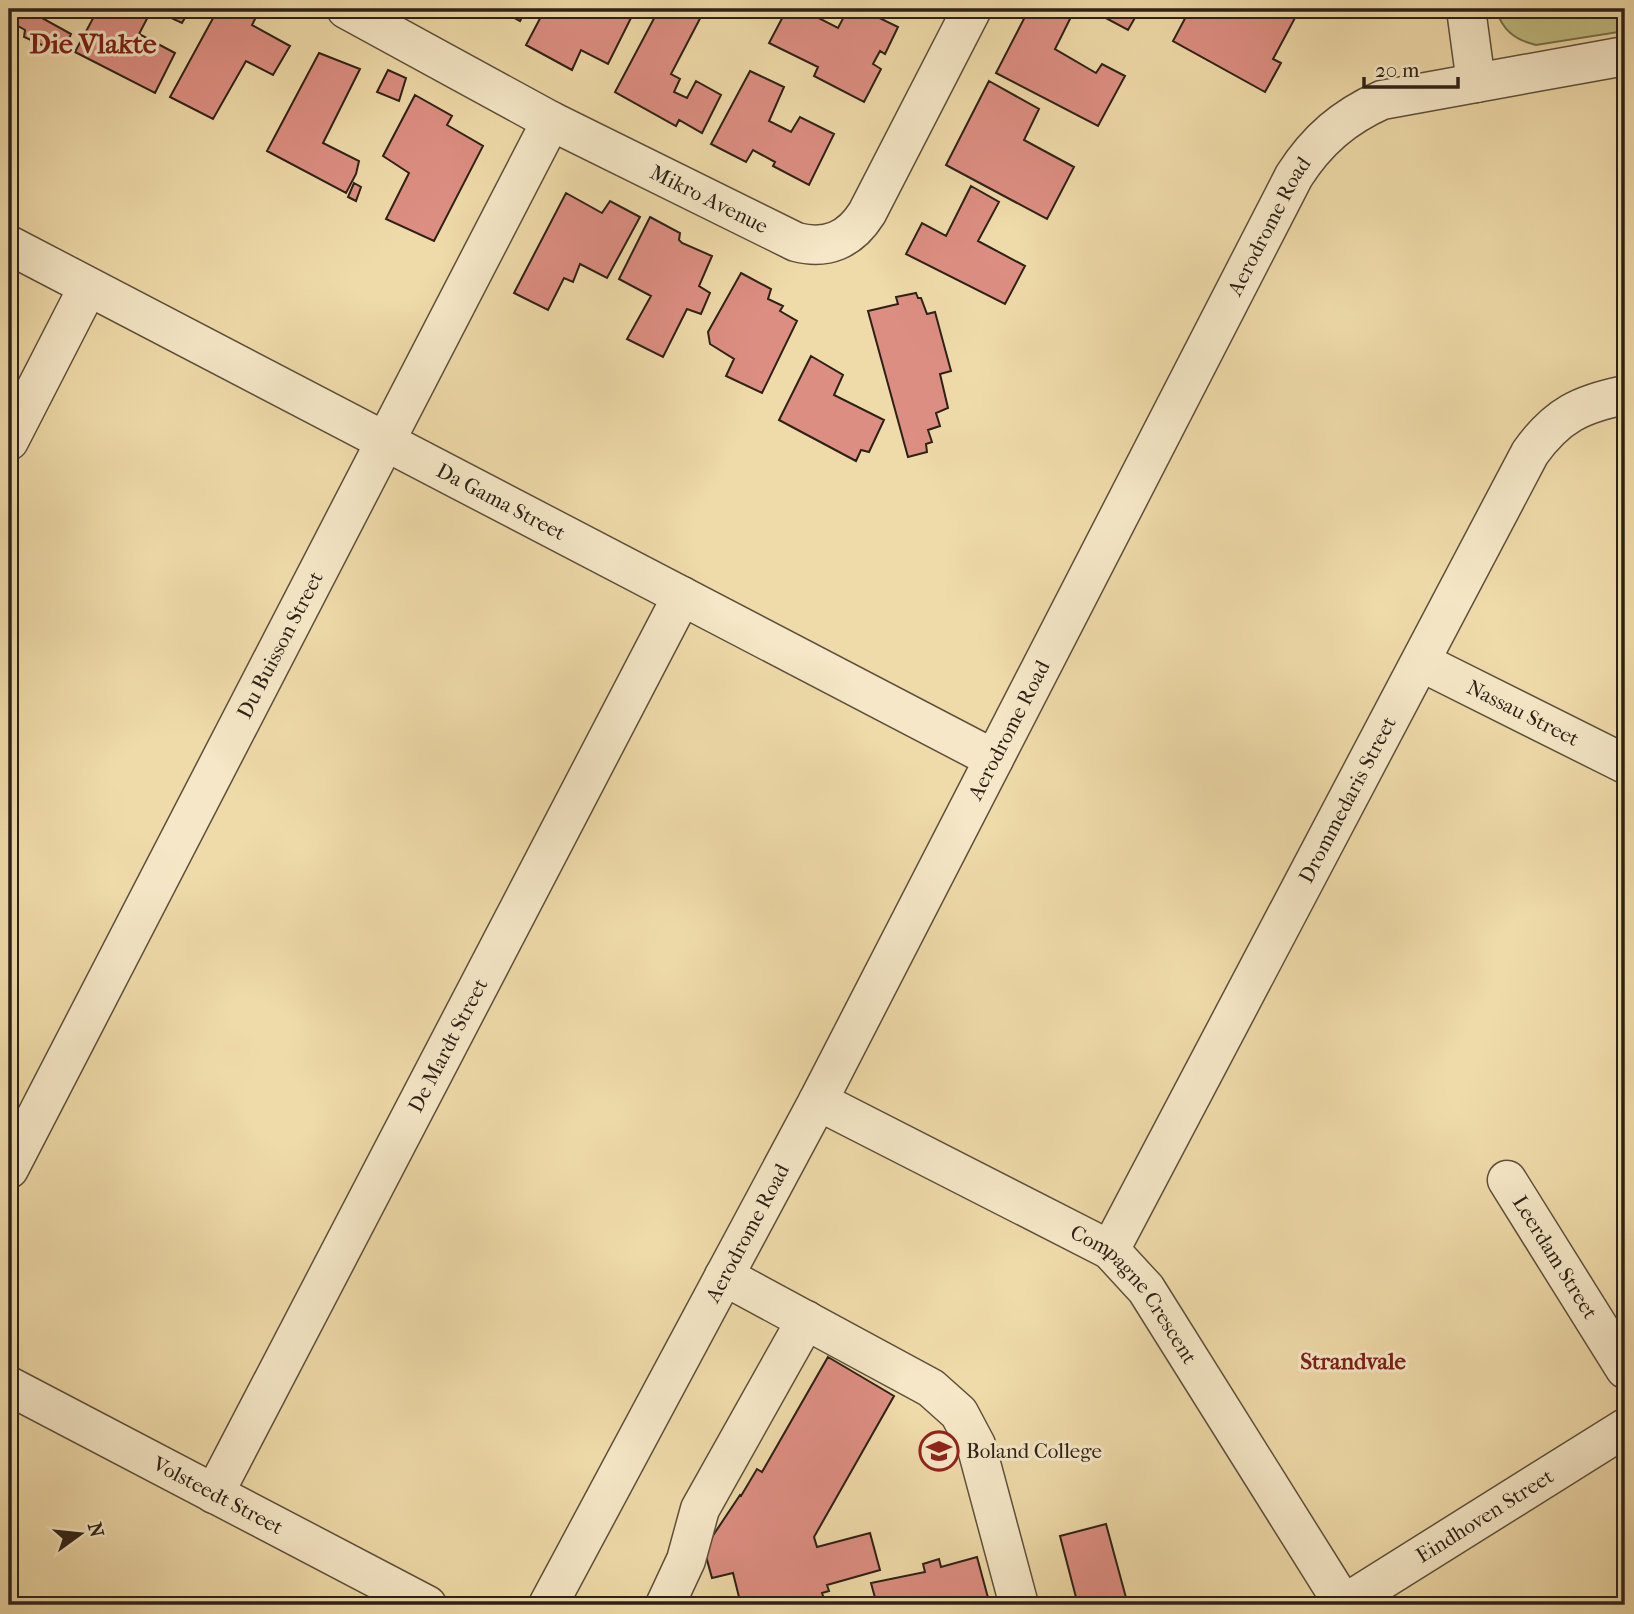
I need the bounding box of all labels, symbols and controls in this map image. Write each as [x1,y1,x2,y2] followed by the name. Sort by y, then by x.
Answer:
[30,27,157,60] district label: Die Vlakte
[1364,46,1459,90] scale bar
[1375,58,1420,82] text: 20 m
[1222,152,1316,300] street label: Aerodrome Road
[646,160,772,238] street label: Mikro Avenue
[433,458,570,545] street label: Da Gama Street
[232,567,328,723] street label: Du Buisson Street
[963,656,1055,805] street label: Aerodrome Road
[1463,675,1583,751] street label: Nassau Street
[1294,712,1401,887] street label: Drommedaris Street
[403,974,493,1116] street label: De Mardt Street
[700,1159,794,1307] street label: Aerodrome Road
[1508,1191,1603,1324] street label: Leerdam Street
[1066,1220,1202,1369] street label: Compagne Crescent
[1300,1348,1406,1375] district label: Strandvale
[918,1430,960,1472] school or university icon: Boland College
[966,1439,1102,1463] place label: Boland College
[148,1451,288,1540] street label: Volsteedt Street
[1412,1464,1558,1568] street label: Eindhoven Street
[46,1498,116,1568] north arrow
[83,1520,108,1540] text: N

